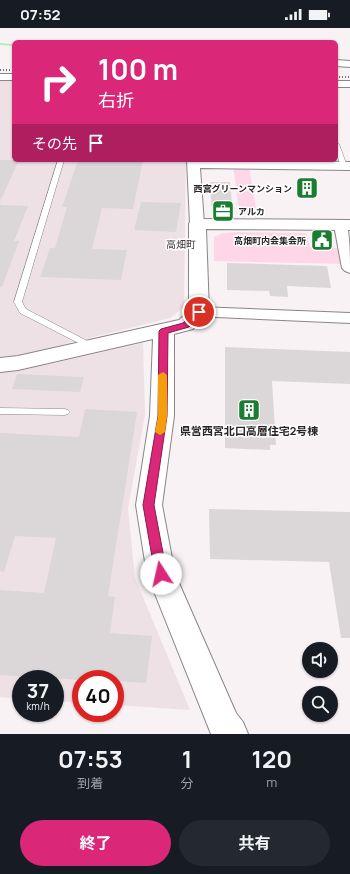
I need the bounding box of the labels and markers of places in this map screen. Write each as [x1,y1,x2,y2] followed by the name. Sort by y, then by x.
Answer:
[294,175,320,201] building icon: 西宮グリーンマンション
[193,182,292,195] place label: 西宮グリーンマンション
[210,198,236,224] office icon: アルカ
[238,205,265,218] place label: アルカ
[309,227,335,253] public building icon: 高畑町内会集会所
[234,234,306,247] place label: 高畑町内会集会所
[182,295,216,329] pin
[236,397,262,423] building icon: 県営西宮北口高層住宅2号棟
[180,423,318,438] place label: 県営西宮北口高層住宅2号棟

